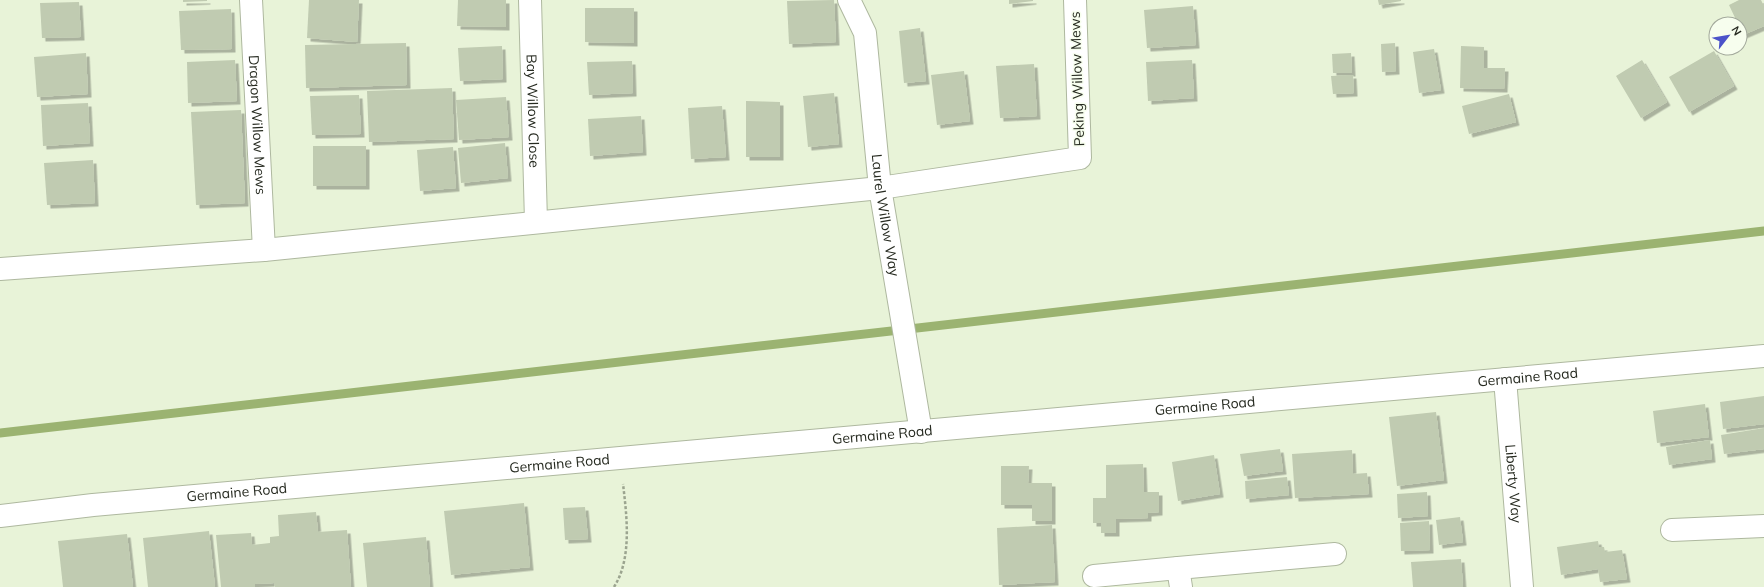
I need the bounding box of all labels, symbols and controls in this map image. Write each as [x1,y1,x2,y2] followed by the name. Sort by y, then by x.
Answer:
[1066,11,1088,147] street label: Peking Willow Mews
[1708,16,1748,56] north arrow
[1728,24,1745,38] text: N
[245,54,270,195] street label: Dragon Willow Mews
[522,54,544,168] street label: Bay Willow Close
[868,153,904,278] street label: Laurel Willow Way
[1477,364,1579,391] street label: Germaine Road
[1154,392,1256,419] street label: Germaine Road
[831,421,933,448] street label: Germaine Road
[1501,443,1526,524] street label: Liberty Way
[508,450,611,477] street label: Germaine Road
[186,479,288,506] street label: Germaine Road

